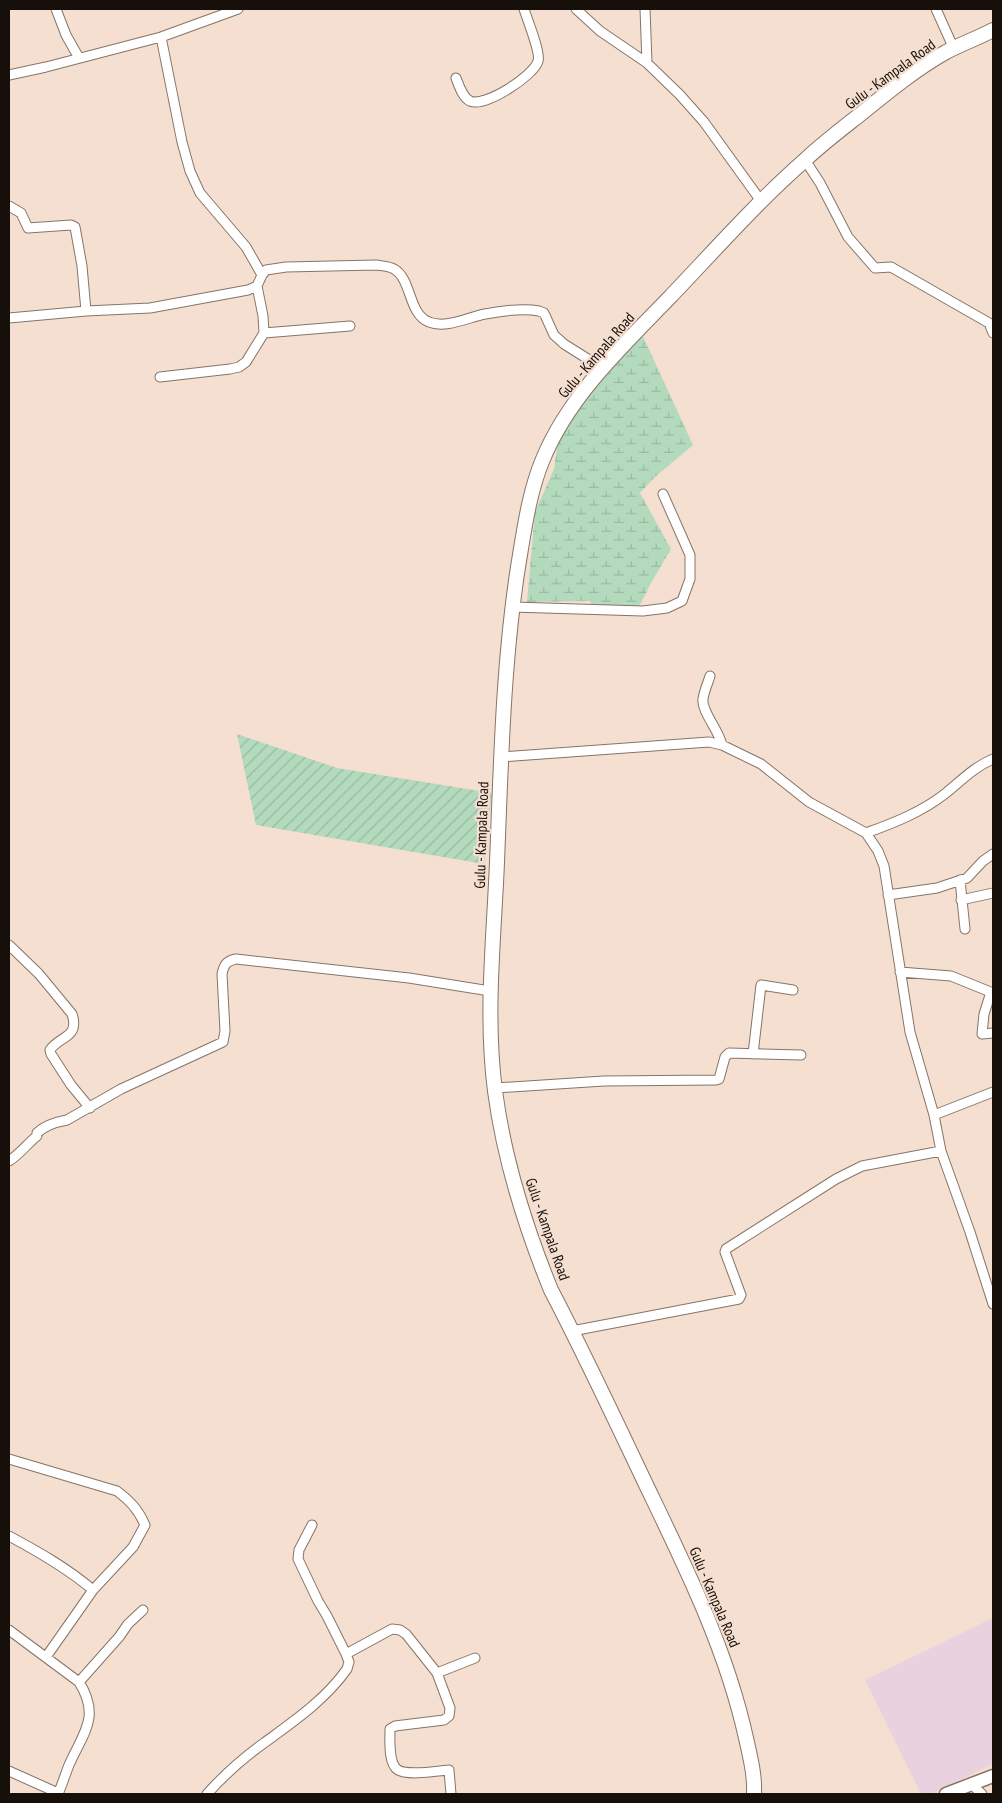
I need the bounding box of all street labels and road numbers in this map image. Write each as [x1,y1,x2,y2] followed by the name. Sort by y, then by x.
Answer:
[841,35,939,113] street label: Gulu - Kampala Road
[554,308,638,402] street label: Gulu - Kampala Road
[470,781,492,889] street label: Gulu - Kampala Road
[522,1175,574,1283] street label: Gulu - Kampala Road
[685,1544,745,1650] street label: Gulu - Kampala Road

